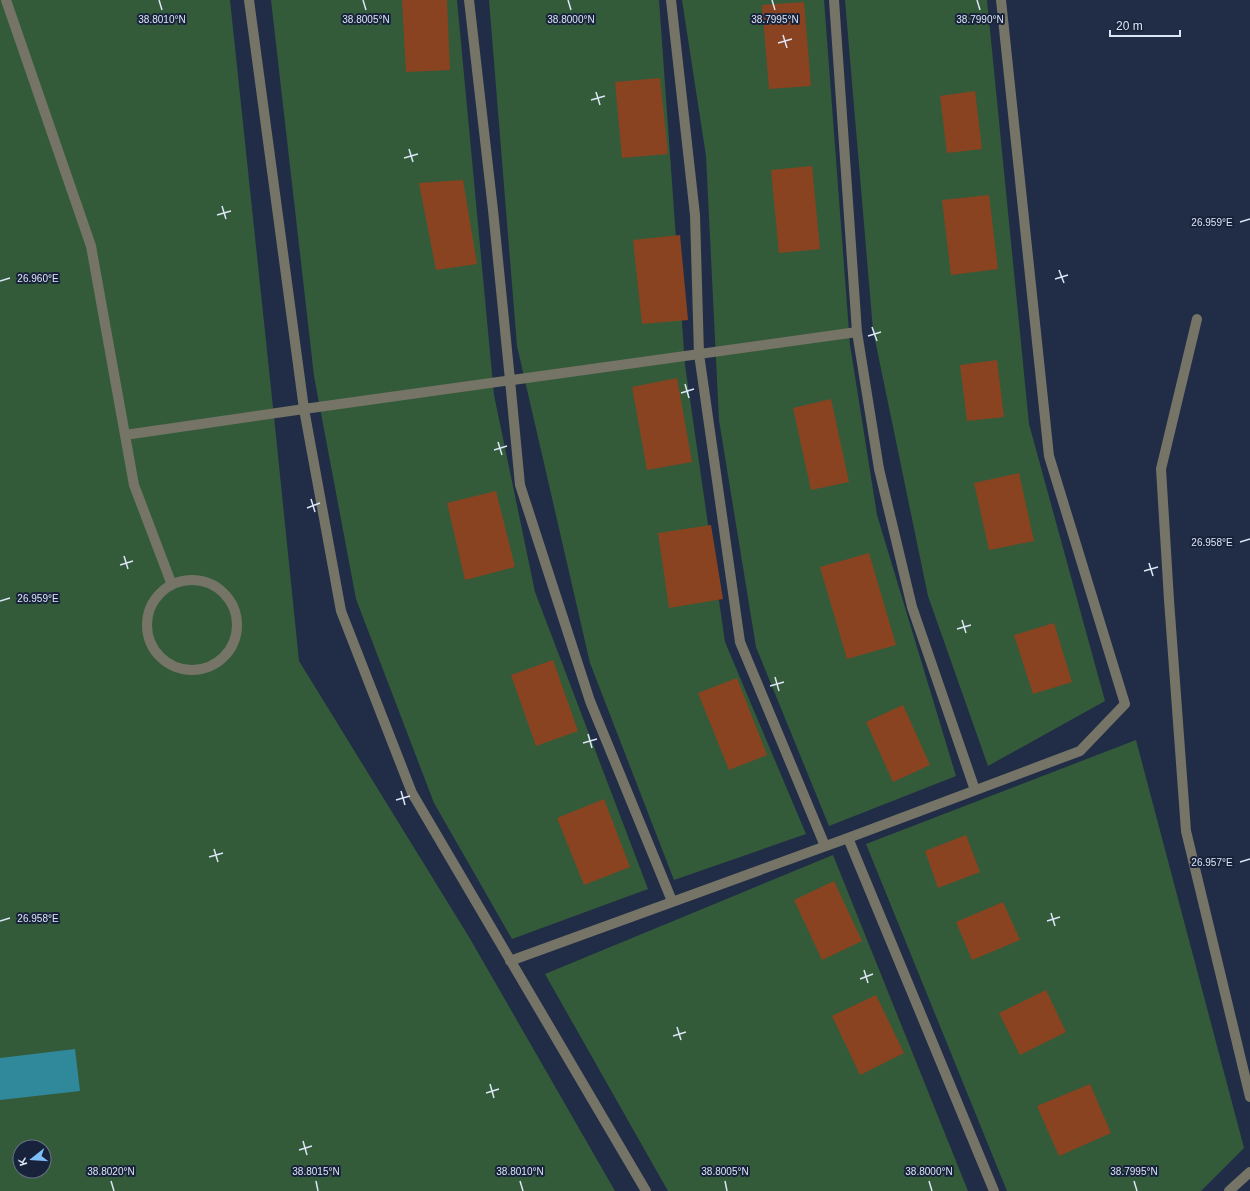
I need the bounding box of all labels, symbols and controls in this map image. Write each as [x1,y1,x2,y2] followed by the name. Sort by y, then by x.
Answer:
[1110,12,1180,38] scale bar
[138,14,186,25] text: 38.8010°N
[342,14,390,25] text: 38.8005°N
[547,14,595,25] text: 38.8000°N
[751,14,799,25] text: 38.7995°N
[956,14,1004,25] text: 38.7990°N
[1116,19,1143,33] text: 20 m
[1191,217,1233,228] text: 26.959°E
[17,273,59,284] text: 26.960°E
[1191,537,1233,548] text: 26.958°E
[17,593,59,604] text: 26.959°E
[1191,857,1233,868] text: 26.957°E
[17,913,59,924] text: 26.958°E
[12,1139,52,1179] north arrow
[16,1156,29,1167] text: K
[87,1166,135,1177] text: 38.8020°N
[292,1166,340,1177] text: 38.8015°N
[496,1166,544,1177] text: 38.8010°N
[701,1166,749,1177] text: 38.8005°N
[905,1166,953,1177] text: 38.8000°N
[1110,1166,1158,1177] text: 38.7995°N

